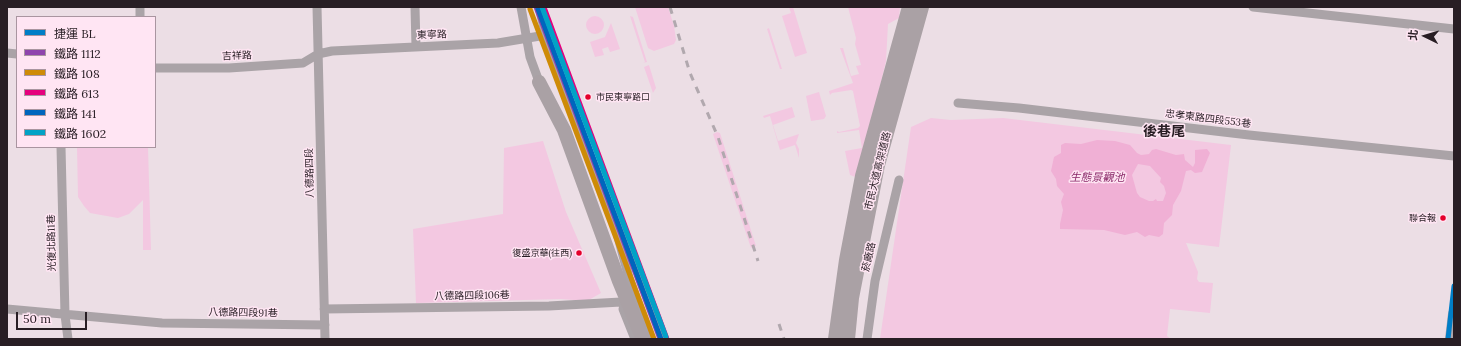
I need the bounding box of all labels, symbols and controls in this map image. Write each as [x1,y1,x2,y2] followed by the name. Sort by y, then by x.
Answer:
[16,16,156,148] legend
[1405,16,1445,56] north arrow
[54,26,95,41] text: 捷運 BL
[417,28,447,42] street label: 東寧路
[1406,29,1420,41] text: 北
[54,46,101,61] text: 鐵路 1112
[222,49,252,63] street label: 吉祥路
[54,66,100,81] text: 鐵路 108
[54,86,99,101] text: 鐵路 613
[583,92,593,102] marker: 市民東寧路口
[596,92,650,102] place label: 市民東寧路口
[54,106,96,121] text: 鐵路 141
[1164,108,1252,130] street label: 忠孝東路四段553巷
[1143,124,1185,140] district label: 後巷尾
[54,126,106,141] text: 鐵路 1602
[863,131,893,211] street label: 市民大道高架道路
[304,148,316,198] street label: 八德路四段
[1070,171,1124,185] water label: 生態景觀池
[1409,213,1436,223] place label: 聯合報
[1438,213,1448,223] marker: 聯合報
[46,214,58,272] street label: 光復北路11巷
[860,241,878,273] street label: 菸廠路
[513,248,572,258] place label: 復盛京華(往西)
[574,248,584,258] marker: 復盛京華(往西)
[434,289,510,303] street label: 八德路四段106巷
[18,304,89,330] scale bar
[208,306,278,320] street label: 八德路四段91巷
[23,311,51,326] text: 50 m

